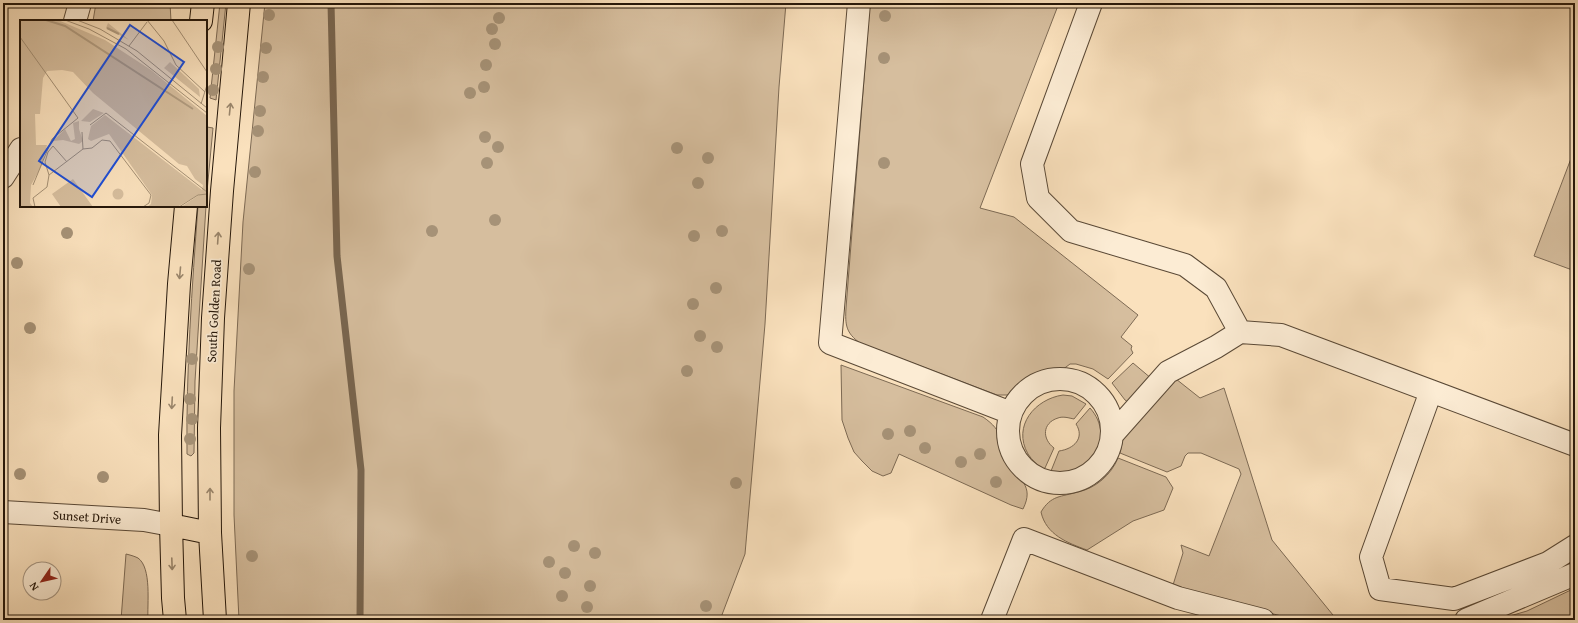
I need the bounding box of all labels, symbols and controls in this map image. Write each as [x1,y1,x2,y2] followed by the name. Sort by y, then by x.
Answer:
[20,20,207,207] inset map
[226,103,234,116] one-way arrow
[215,232,222,245] one-way arrow
[202,259,226,363] street label: South Golden Road
[177,266,184,279] one-way arrow
[169,396,176,409] one-way arrow
[206,488,214,501] one-way arrow
[52,505,122,529] street label: Sunset Drive
[168,557,176,570] one-way arrow
[22,561,62,601] north arrow
[25,579,42,594] text: N

